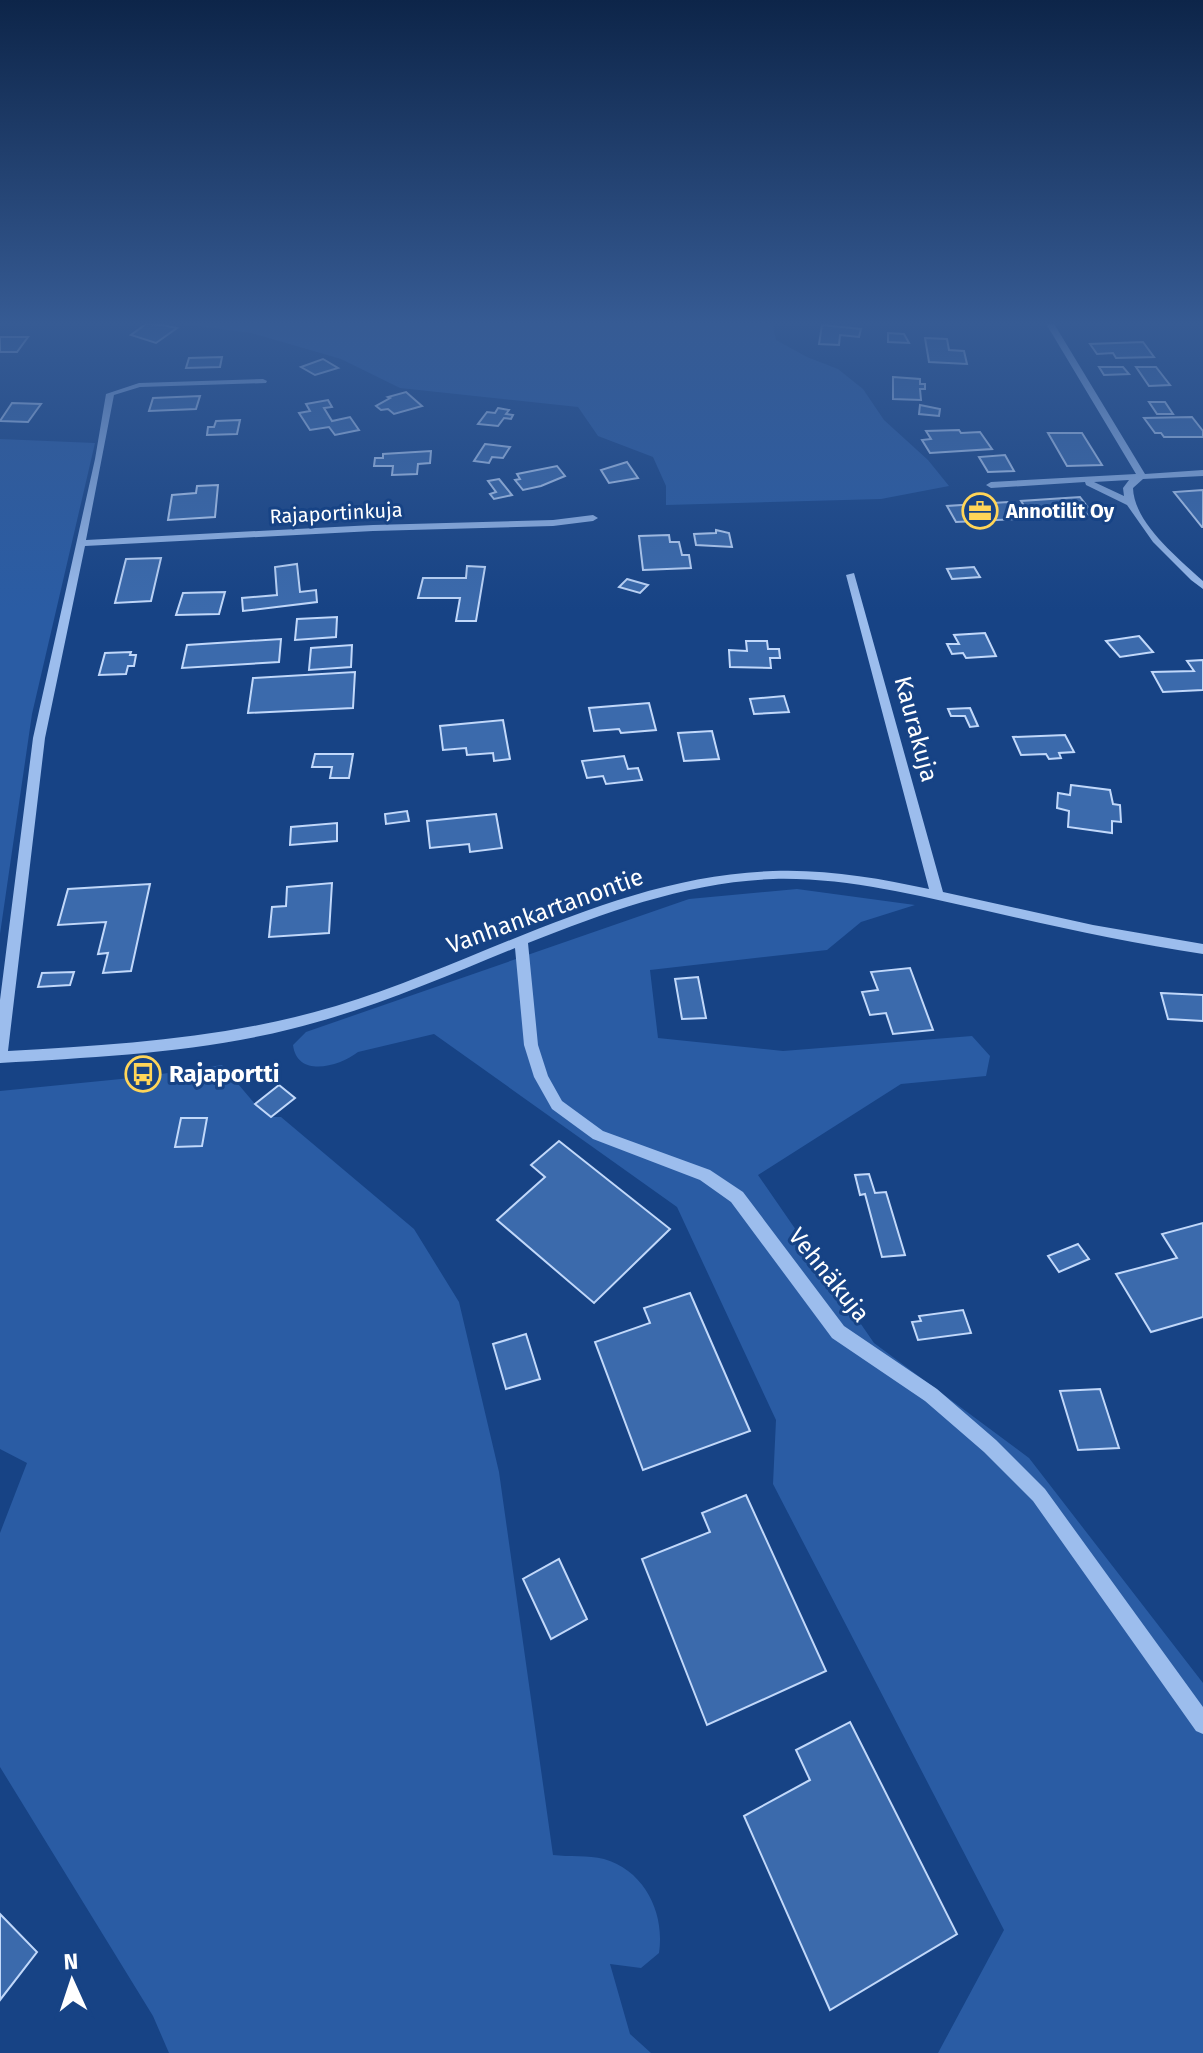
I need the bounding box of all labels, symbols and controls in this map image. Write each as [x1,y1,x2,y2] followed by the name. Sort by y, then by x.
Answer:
[961,492,999,530] office icon: Annotilit Oy
[269,498,403,528] street label: Rajaportinkuja
[1005,499,1115,523] place label: Annotilit Oy
[888,673,944,785] street label: Kaurakuja
[443,862,647,960] street label: Vanhankartanontie
[124,1055,162,1093] bus stop icon: Rajaportti
[169,1060,280,1088] place label: Rajaportti
[783,1222,875,1328] street label: Vehnäkuja
[32,1941,112,2021] north arrow
[63,1948,79,1975] text: N

